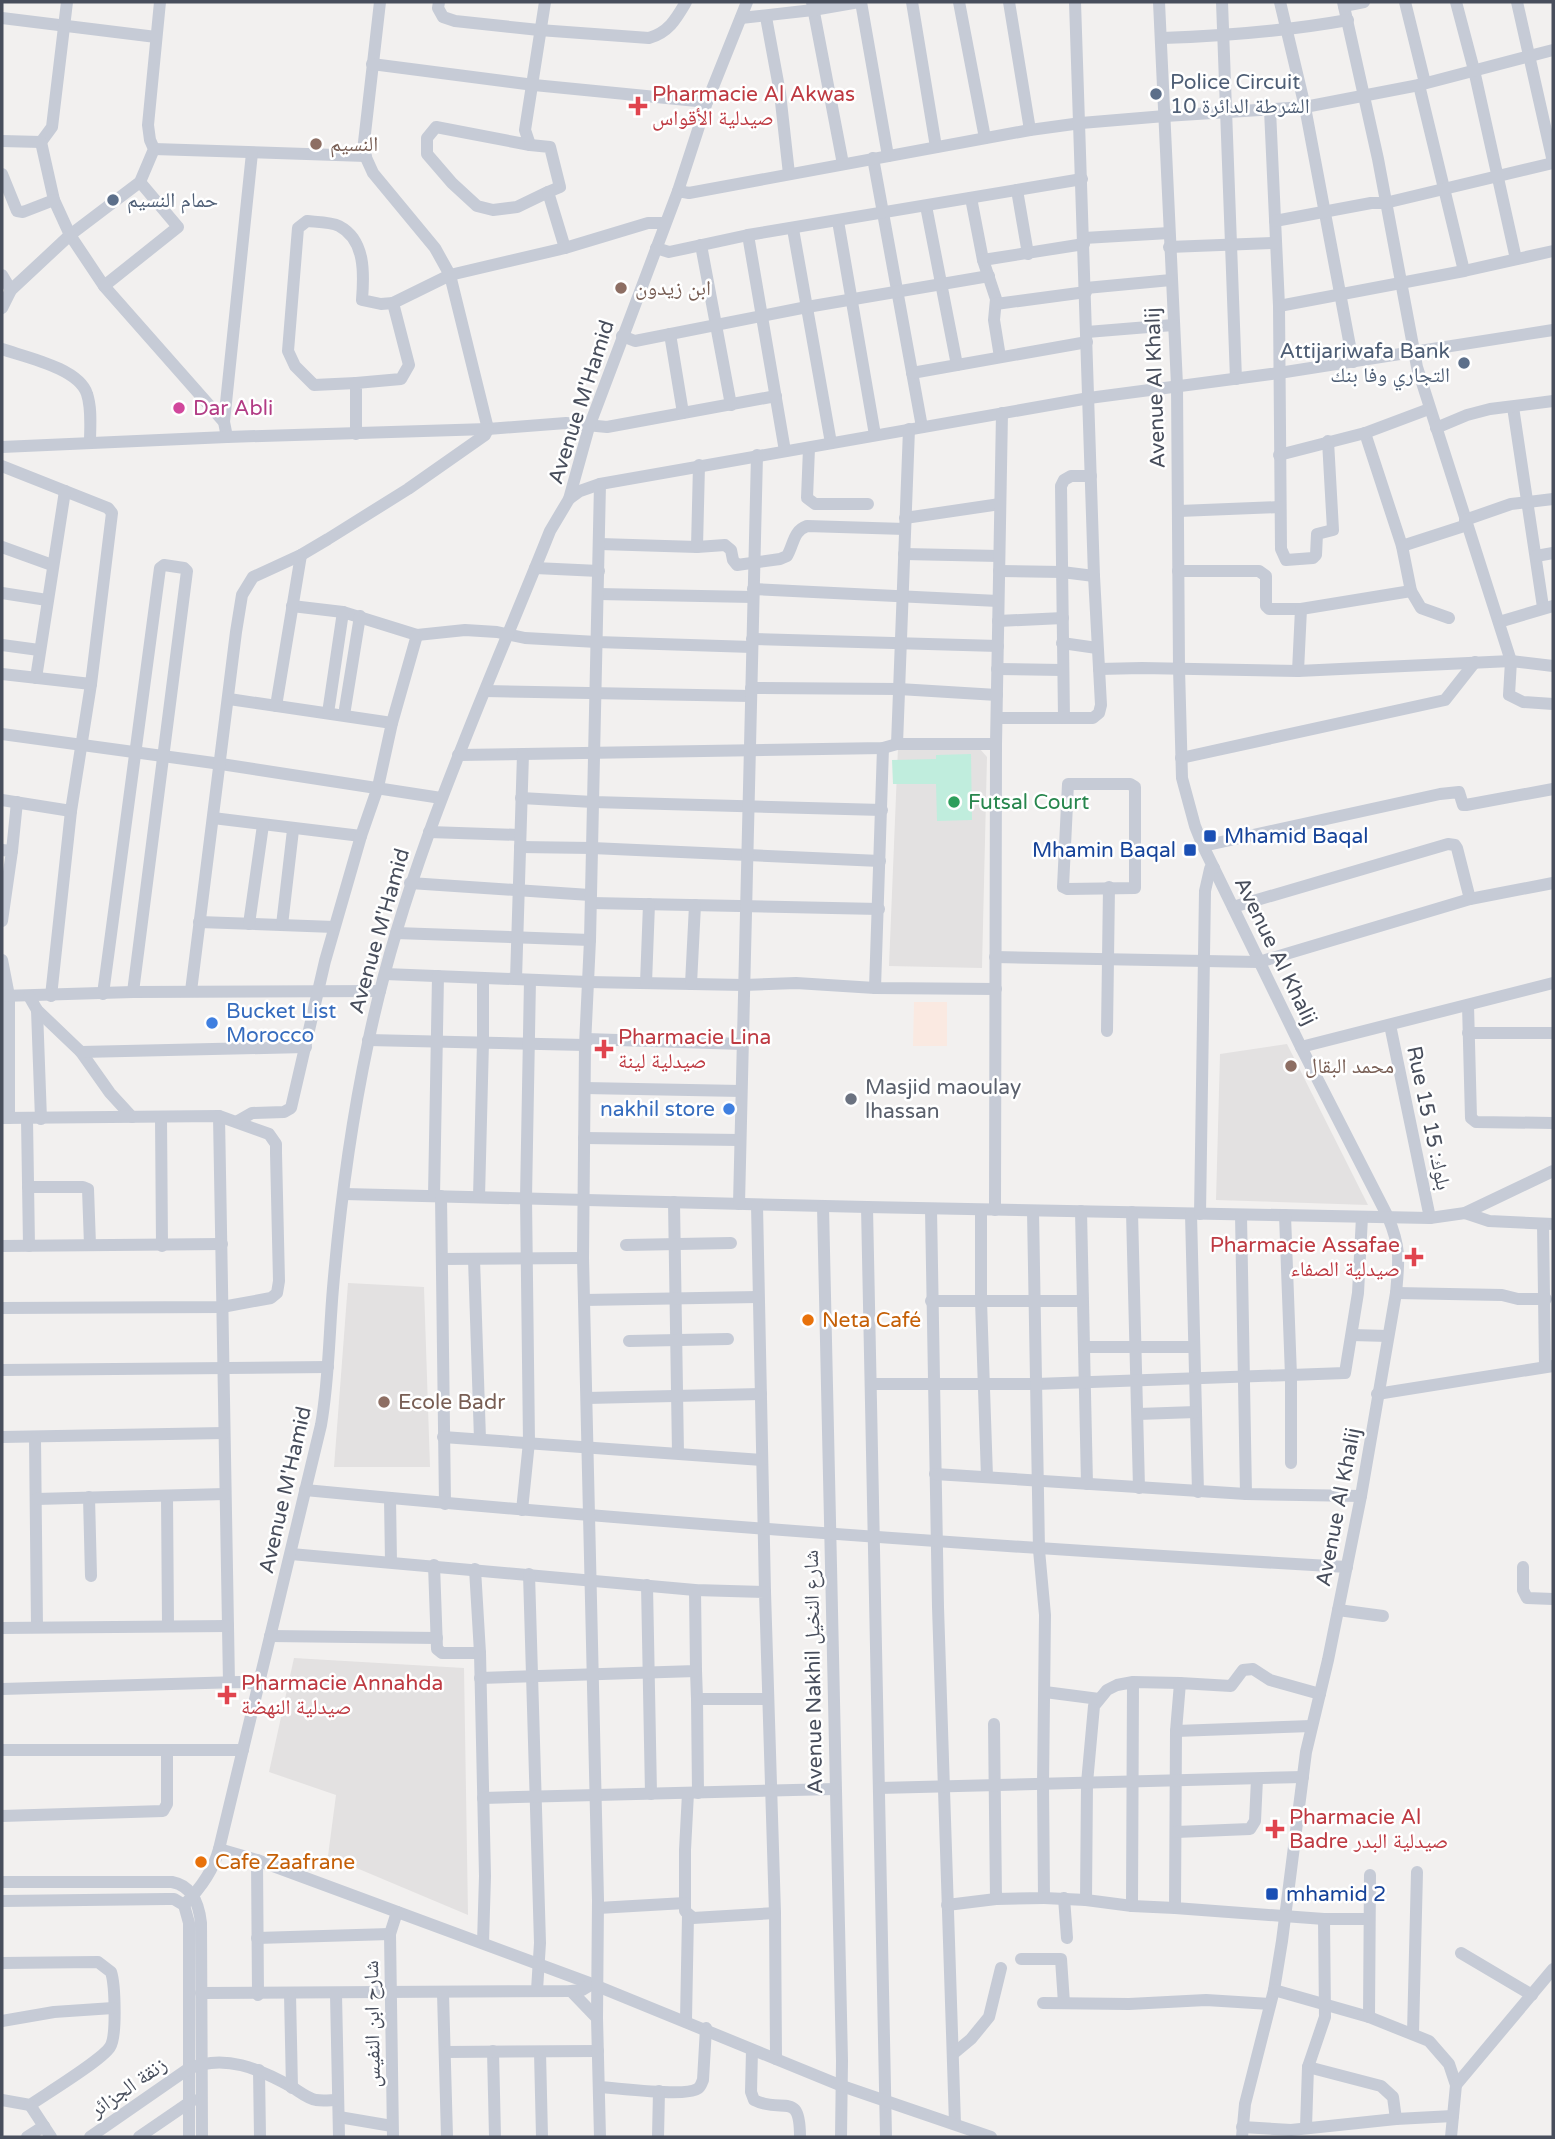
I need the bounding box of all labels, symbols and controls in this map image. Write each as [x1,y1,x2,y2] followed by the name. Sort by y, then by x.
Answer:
[1170,70,1310,119] place label: Police Circuit 10 الشرطة الدائرة
[652,82,855,131] place label: Pharmacie Al Akwas صيدلية الأقواس
[1148,86,1164,102] marker: Police Circuit 10 الشرطة الدائرة
[630,98,646,114] marker: Pharmacie Al Akwas صيدلية الأقواس
[330,132,378,158] place label: النسيم
[308,136,324,152] marker: النسيم
[127,188,218,214] place label: حمام النسيم
[105,192,121,208] marker: حمام النسيم
[635,276,711,301] place label: ابن زيدون
[613,280,629,296] marker: ابن زيدون
[1140,307,1171,469] street label: Avenue Al Khalij
[543,317,620,487] street label: Avenue M'Hamid
[1280,339,1450,391] place label: Attijariwafa Bank التجاري وفا بنك
[1456,355,1472,371] marker: Attijariwafa Bank التجاري وفا بنك
[193,396,273,421] place label: Dar Abli
[171,400,187,416] marker: Dar Abli
[968,790,1089,815] place label: Futsal Court
[946,794,962,810] marker: Futsal Court
[1224,824,1369,849] place label: Mhamid Baqal
[1202,828,1218,844] marker: Mhamid Baqal
[1032,838,1176,863] place label: Mhamin Baqal
[1182,842,1198,858] marker: Mhamin Baqal
[344,846,415,1017] street label: Avenue M'Hamid
[1229,873,1322,1029] street label: Avenue Al Khalij
[226,999,336,1048] place label: Bucket List Morocco
[204,1015,220,1031] marker: Bucket List Morocco
[618,1025,771,1074] place label: Pharmacie Lina صيدلية لينة
[596,1041,612,1057] marker: Pharmacie Lina صيدلية لينة
[1401,1044,1456,1192] street label: Rue 15 بلوك: 15
[1305,1054,1394,1079] place label: محمد البقال
[1283,1058,1299,1074] marker: محمد البقال
[865,1075,1021,1124] place label: Masjid maoulay lhassan
[843,1091,859,1107] marker: Masjid maoulay lhassan
[600,1097,715,1122] place label: nakhil store
[721,1101,737,1117] marker: nakhil store
[1210,1233,1400,1282] place label: Pharmacie Assafae صيدلية الصفاء
[1406,1249,1422,1265] marker: Pharmacie Assafae صيدلية الصفاء
[822,1308,921,1333] place label: Neta Café
[800,1312,816,1328] marker: Neta Café
[398,1390,505,1415] place label: Ecole Badr
[376,1394,392,1410] marker: Ecole Badr
[254,1404,317,1576] street label: Avenue M'Hamid
[1311,1426,1366,1589] street label: Avenue Al Khalij
[799,1550,828,1794] street label: Avenue Nakhil شارع النخيل
[241,1671,443,1720] place label: Pharmacie Annahda صيدلية النهضة
[219,1687,235,1703] marker: Pharmacie Annahda صيدلية النهضة
[1289,1805,1448,1854] place label: Pharmacie Al Badre صيدلية البدر
[1267,1821,1283,1837] marker: Pharmacie Al Badre صيدلية البدر
[215,1850,355,1875] place label: Cafe Zaafrane
[193,1854,209,1870] marker: Cafe Zaafrane
[1286,1882,1386,1907] place label: mhamid 2
[1264,1886,1280,1902] marker: mhamid 2
[359,1960,386,2088] street label: شارح ابن النفيس
[84,2052,172,2124] street label: زنقة الجزائر

